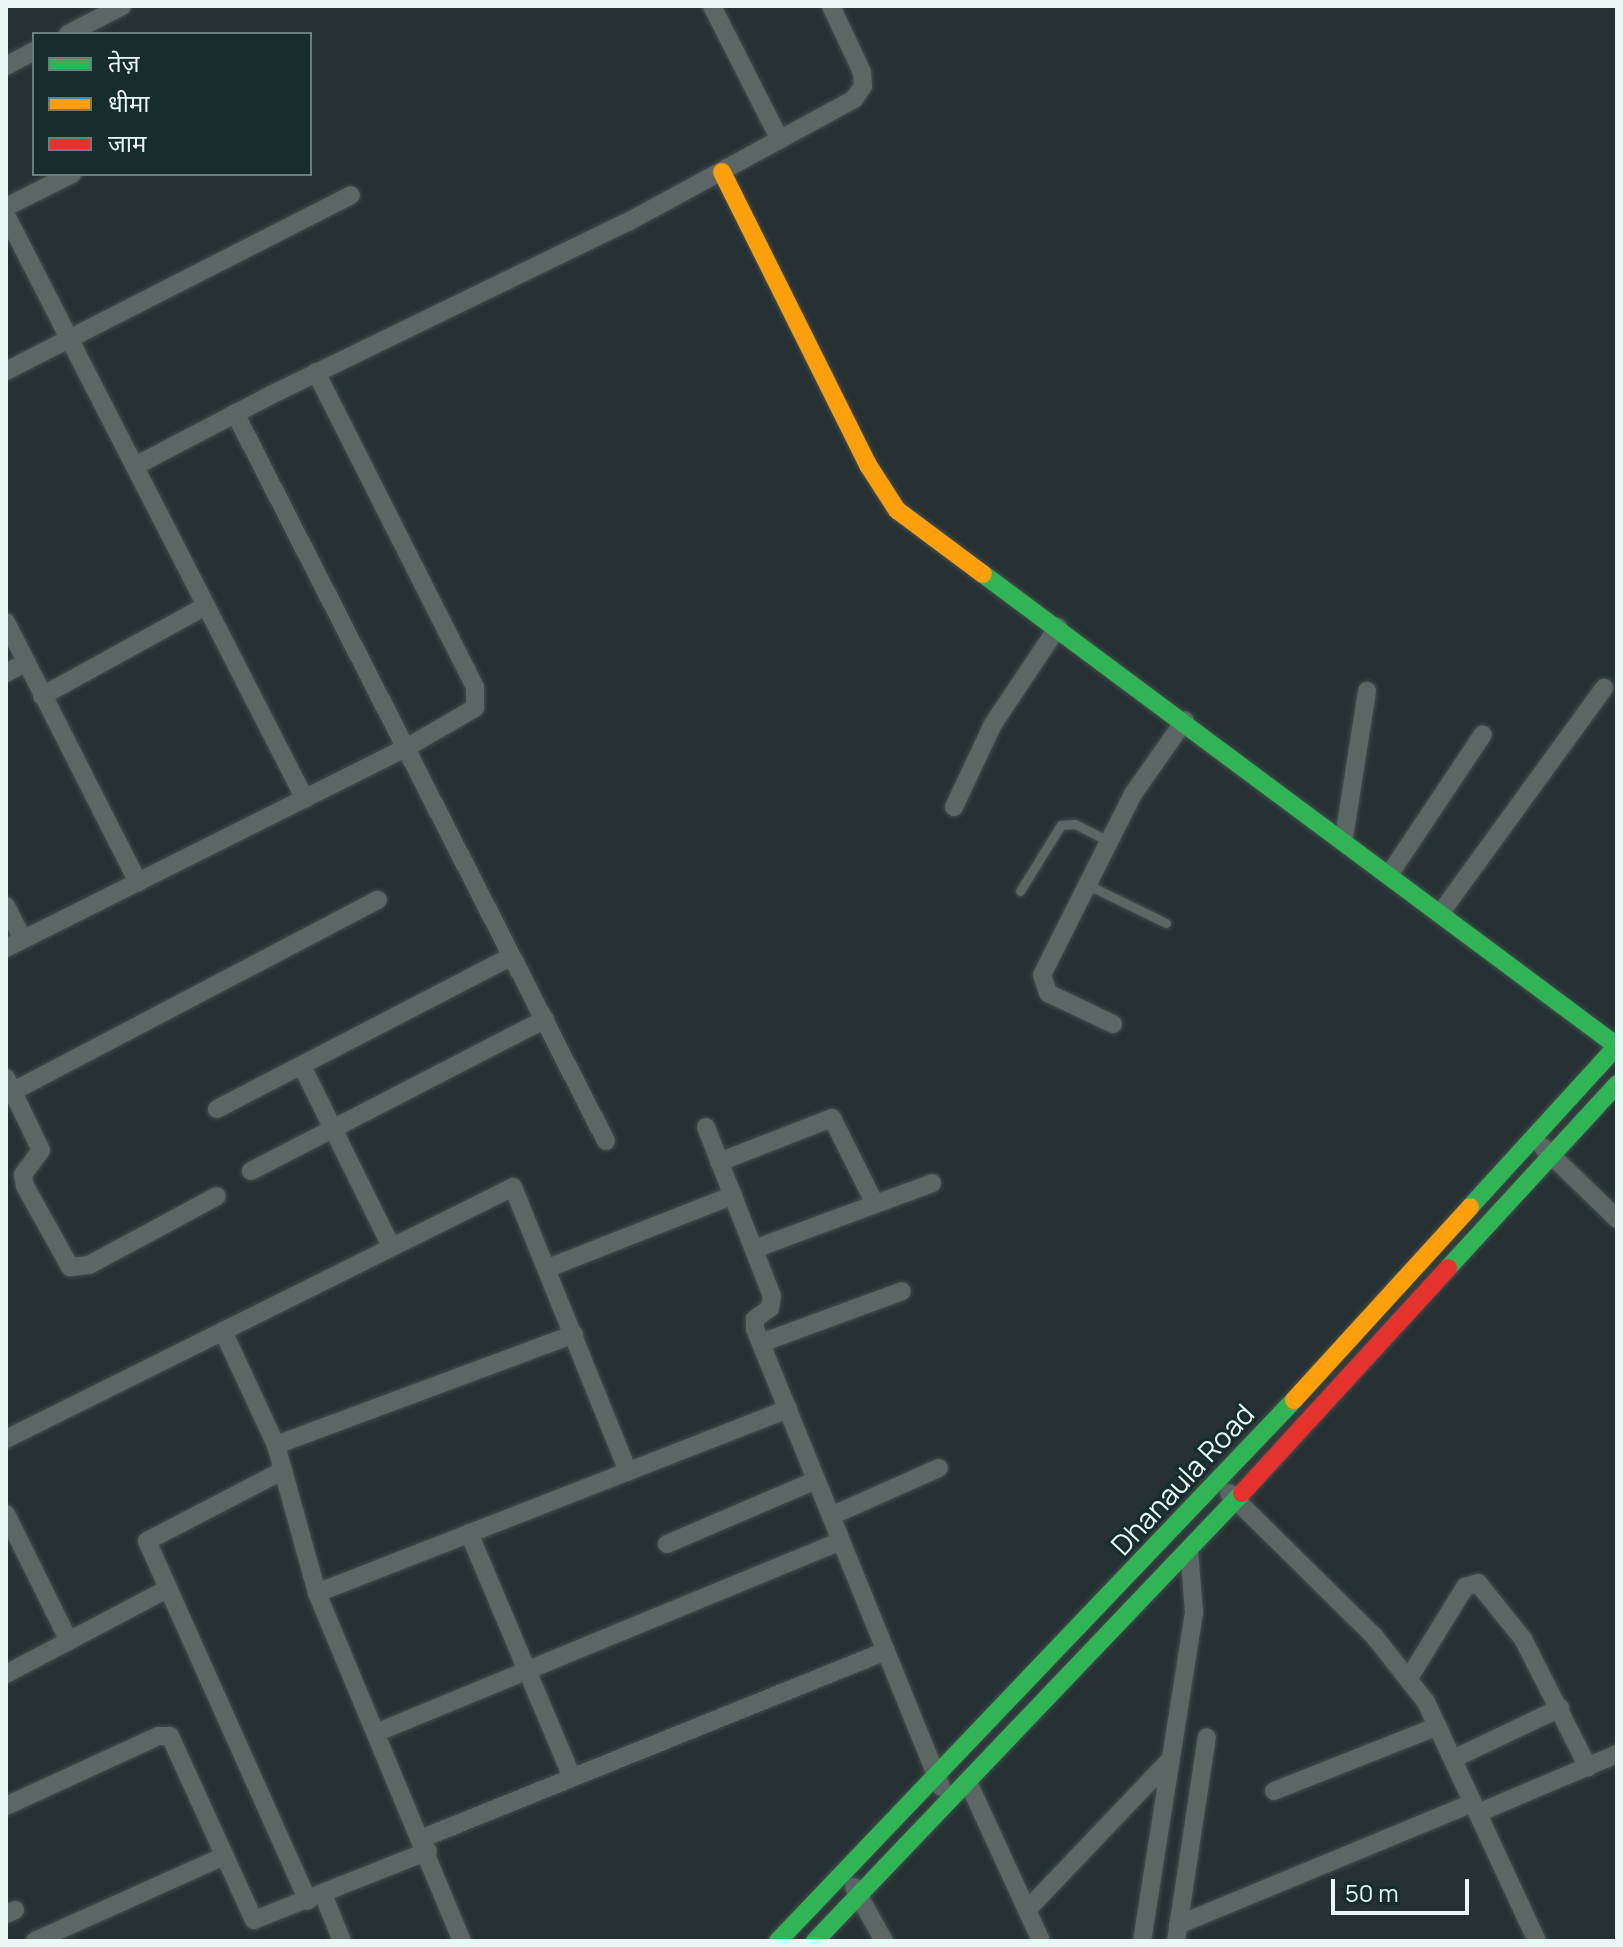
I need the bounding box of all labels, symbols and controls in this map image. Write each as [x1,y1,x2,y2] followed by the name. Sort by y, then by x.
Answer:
[32,32,312,176] legend
[108,46,140,79] text: तेज़
[108,86,150,119] text: धीमा
[108,126,146,159] text: जाम
[1104,1397,1260,1561] street label: Dhanaula Road
[1335,1863,1473,1913] scale bar
[1345,1876,1399,1909] text: 50 m

